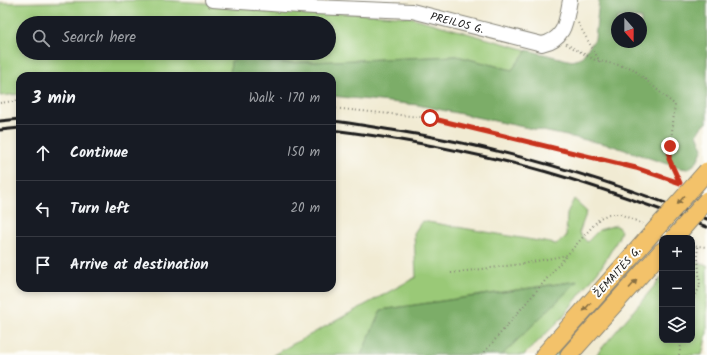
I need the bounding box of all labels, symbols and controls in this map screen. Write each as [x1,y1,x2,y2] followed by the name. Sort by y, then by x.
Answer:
[428,8,486,39] street label: PREILOS G.
[611,12,647,48] north arrow
[16,16,336,60] search box
[62,26,136,50] text: Search here
[30,27,52,49] icon: search
[32,85,76,112] text: 3 min
[249,88,320,109] text: Walk · 170 m
[421,109,439,127] route start
[661,137,679,155] route end
[70,141,128,165] text: Continue
[32,142,54,164] icon: ahead
[287,142,320,163] text: 150 m
[677,195,686,205] one-way arrow
[70,197,130,221] text: Turn left
[32,198,54,220] icon: left
[290,198,320,219] text: 20 m
[659,235,695,343] map controls
[659,235,695,271] button: +
[590,243,646,302] street label: ŽEMAITĖS G.
[70,253,209,277] text: Arrive at destination
[32,254,54,276] icon: arrive
[659,271,695,307] button: −
[628,279,637,290] one-way arrow
[582,302,591,312] one-way arrow
[659,307,695,343] button: layers

